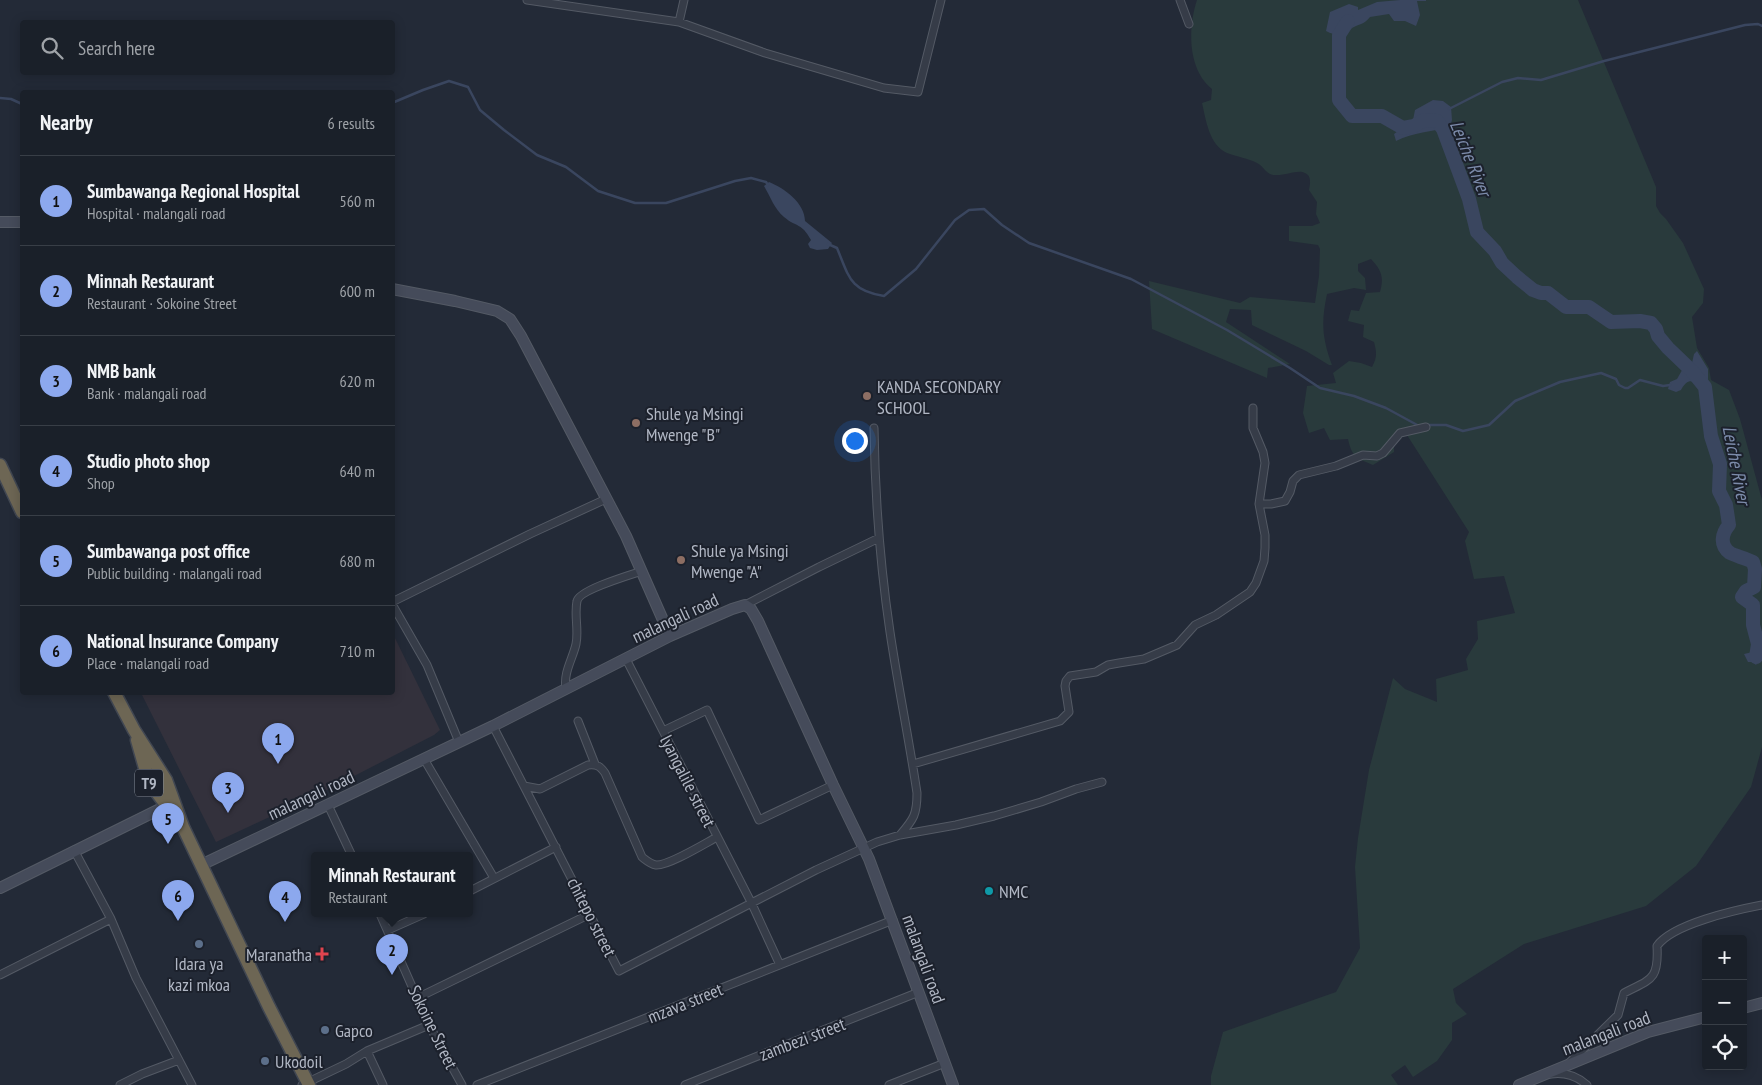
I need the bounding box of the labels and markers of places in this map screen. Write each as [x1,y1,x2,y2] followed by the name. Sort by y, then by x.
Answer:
[877,375,1002,419] place label: KANDA SECONDARY SCHOOL
[861,390,873,402] marker: KANDA SECONDARY SCHOOL
[646,402,744,446] place label: Shule ya Msingi Mwenge "B"
[630,417,642,429] marker: Shule ya Msingi Mwenge "B"
[691,539,789,583] place label: Shule ya Msingi Mwenge "A"
[675,554,687,566] marker: Shule ya Msingi Mwenge "A"
[262,723,294,764] pin: 1
[212,772,244,813] pin: 3
[152,803,184,844] pin: 5
[162,880,194,921] pin: 6
[999,880,1028,903] place label: NMC
[269,881,301,922] pin: 4
[983,885,995,897] marker: NMC
[376,934,408,975] pin: 2
[193,938,205,950] marker: Idara ya kazi mkoa
[246,943,312,966] place label: Maranatha
[316,948,328,960] marker: Maranatha
[168,952,230,996] place label: Idara ya kazi mkoa
[335,1019,373,1042] place label: Gapco
[319,1024,331,1036] marker: Gapco
[275,1050,323,1073] place label: Ukodoil
[259,1055,271,1067] marker: Ukodoil

